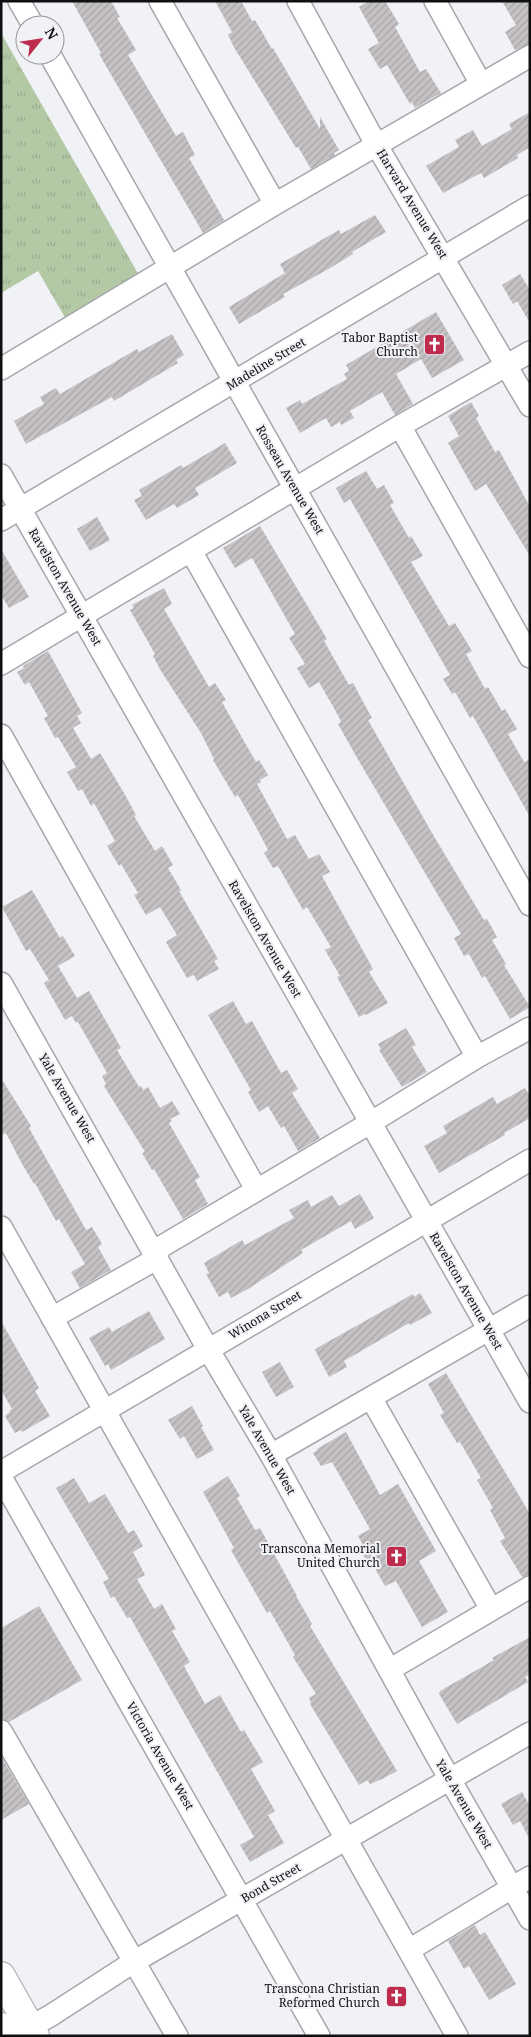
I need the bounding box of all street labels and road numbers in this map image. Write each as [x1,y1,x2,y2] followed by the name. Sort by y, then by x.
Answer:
[373,145,452,262] street label: Harvard Avenue West
[223,333,309,394] street label: Madeline Street
[252,422,329,537] street label: Rosseau Avenue West
[25,525,106,649] street label: Ravelston Avenue West
[225,877,306,1001] street label: Ravelston Avenue West
[34,1049,100,1146] street label: Yale Avenue West
[426,1229,507,1353] street label: Ravelston Avenue West
[225,1286,304,1343] street label: Winona Street
[234,1401,300,1498] street label: Yale Avenue West
[123,1699,198,1813] street label: Victoria Avenue West
[431,1755,497,1852] street label: Yale Avenue West
[238,1859,304,1907] street label: Bond Street

